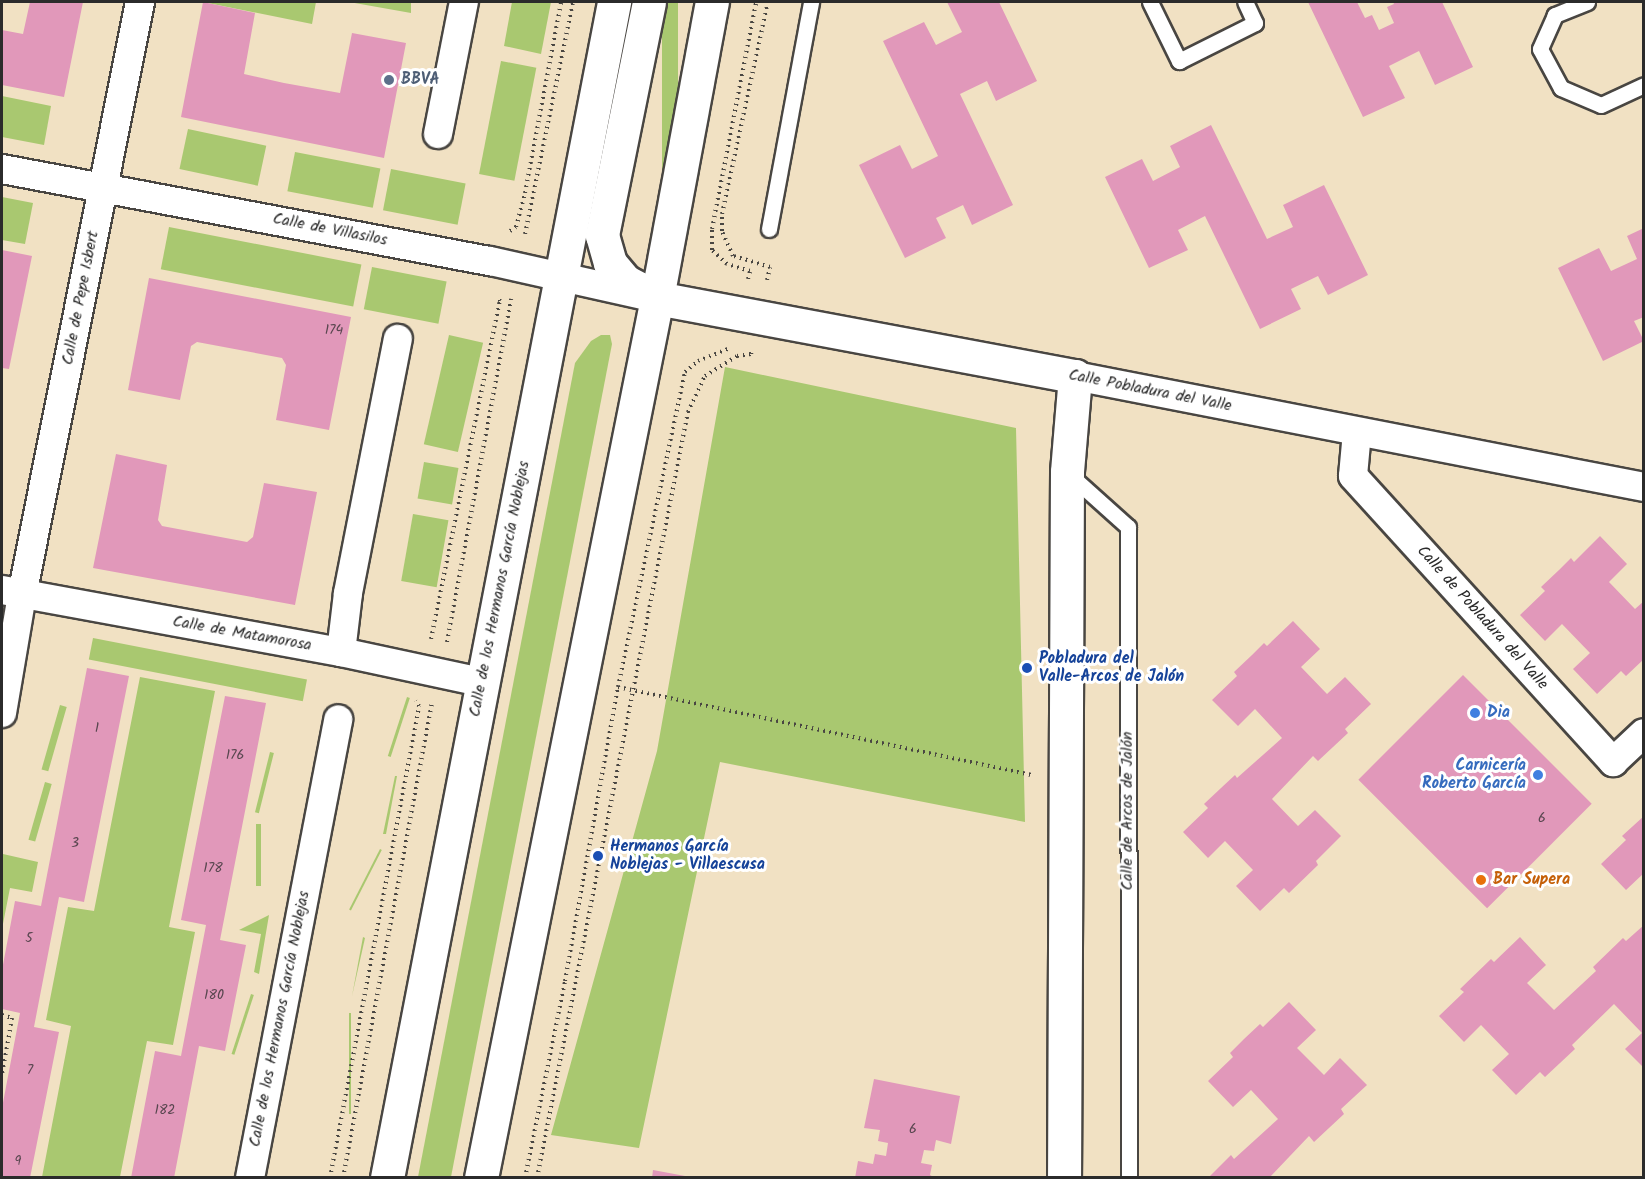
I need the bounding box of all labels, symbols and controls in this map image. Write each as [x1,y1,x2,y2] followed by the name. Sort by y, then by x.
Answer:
[401,70,440,90] place label: BBVA
[382,73,396,87] marker: BBVA
[271,209,389,251] street label: Calle de Villasilos
[59,229,103,367] street label: Calle de Pepe Isbert
[325,322,343,338] house number: 174
[1067,366,1233,416] street label: Calle Pobladura del Valle
[466,459,534,719] street label: Calle de los Hermanos García Noblejas
[1412,542,1552,694] street label: Calle de Pobladura del Valle
[171,612,313,656] street label: Calle de Matamorosa
[1039,649,1184,687] place label: Pobladura del Valle-Arcos de Jalón
[1020,661,1034,675] marker: Pobladura del Valle-Arcos de Jalón
[1487,703,1510,723] place label: Dia
[1468,706,1482,720] marker: Dia
[95,720,99,736] house number: 1
[1118,731,1138,891] street label: Calle de Arcos de Jalón
[226,747,244,763] house number: 176
[1422,756,1526,794] place label: Carnicería Roberto García
[1531,768,1545,782] marker: Carnicería Roberto García
[1538,810,1546,826] house number: 6
[71,835,79,851] house number: 3
[610,837,765,875] place label: Hermanos García Noblejas - Villaescusa
[591,849,605,863] marker: Hermanos García Noblejas - Villaescusa
[203,860,223,876] house number: 178
[1493,870,1570,890] place label: Bar Supera
[1474,873,1488,887] marker: Bar Supera
[246,889,314,1149] street label: Calle de los Hermanos García Noblejas
[25,930,33,946] house number: 5
[204,987,224,1003] house number: 180
[27,1062,33,1078] house number: 7
[155,1102,175,1118] house number: 182
[909,1121,917,1137] house number: 6
[15,1153,21,1169] house number: 9

